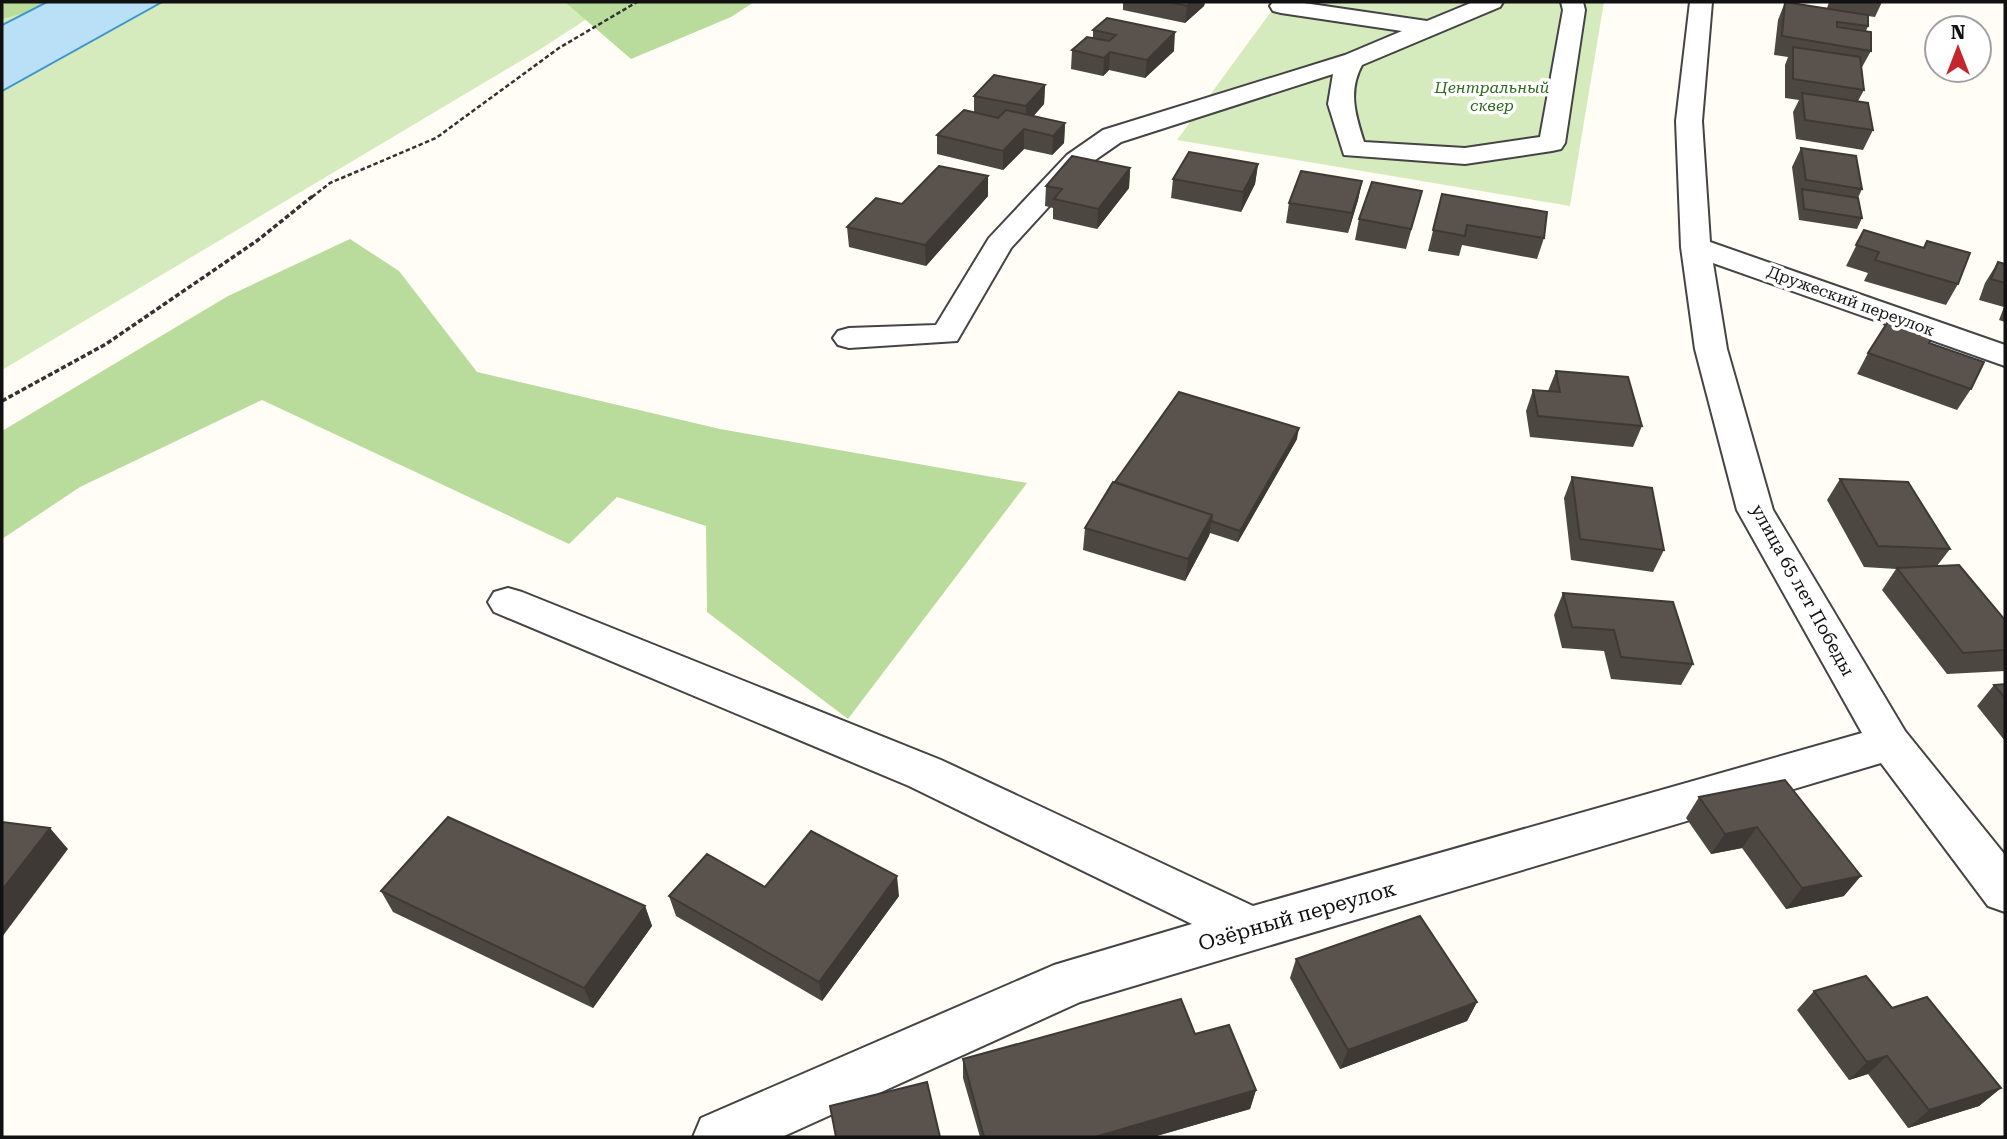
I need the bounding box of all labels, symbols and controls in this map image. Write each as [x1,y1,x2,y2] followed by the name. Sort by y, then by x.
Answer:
[1923,14,1993,84] north arrow
[1951,21,1966,44] text: N
[1434,78,1550,115] park label: Центральный сквер
[1765,262,1937,340] street label: Дружеский переулок
[1747,500,1859,680] street label: улица 65 лет Победы
[1195,876,1399,956] street label: Озёрный переулок

